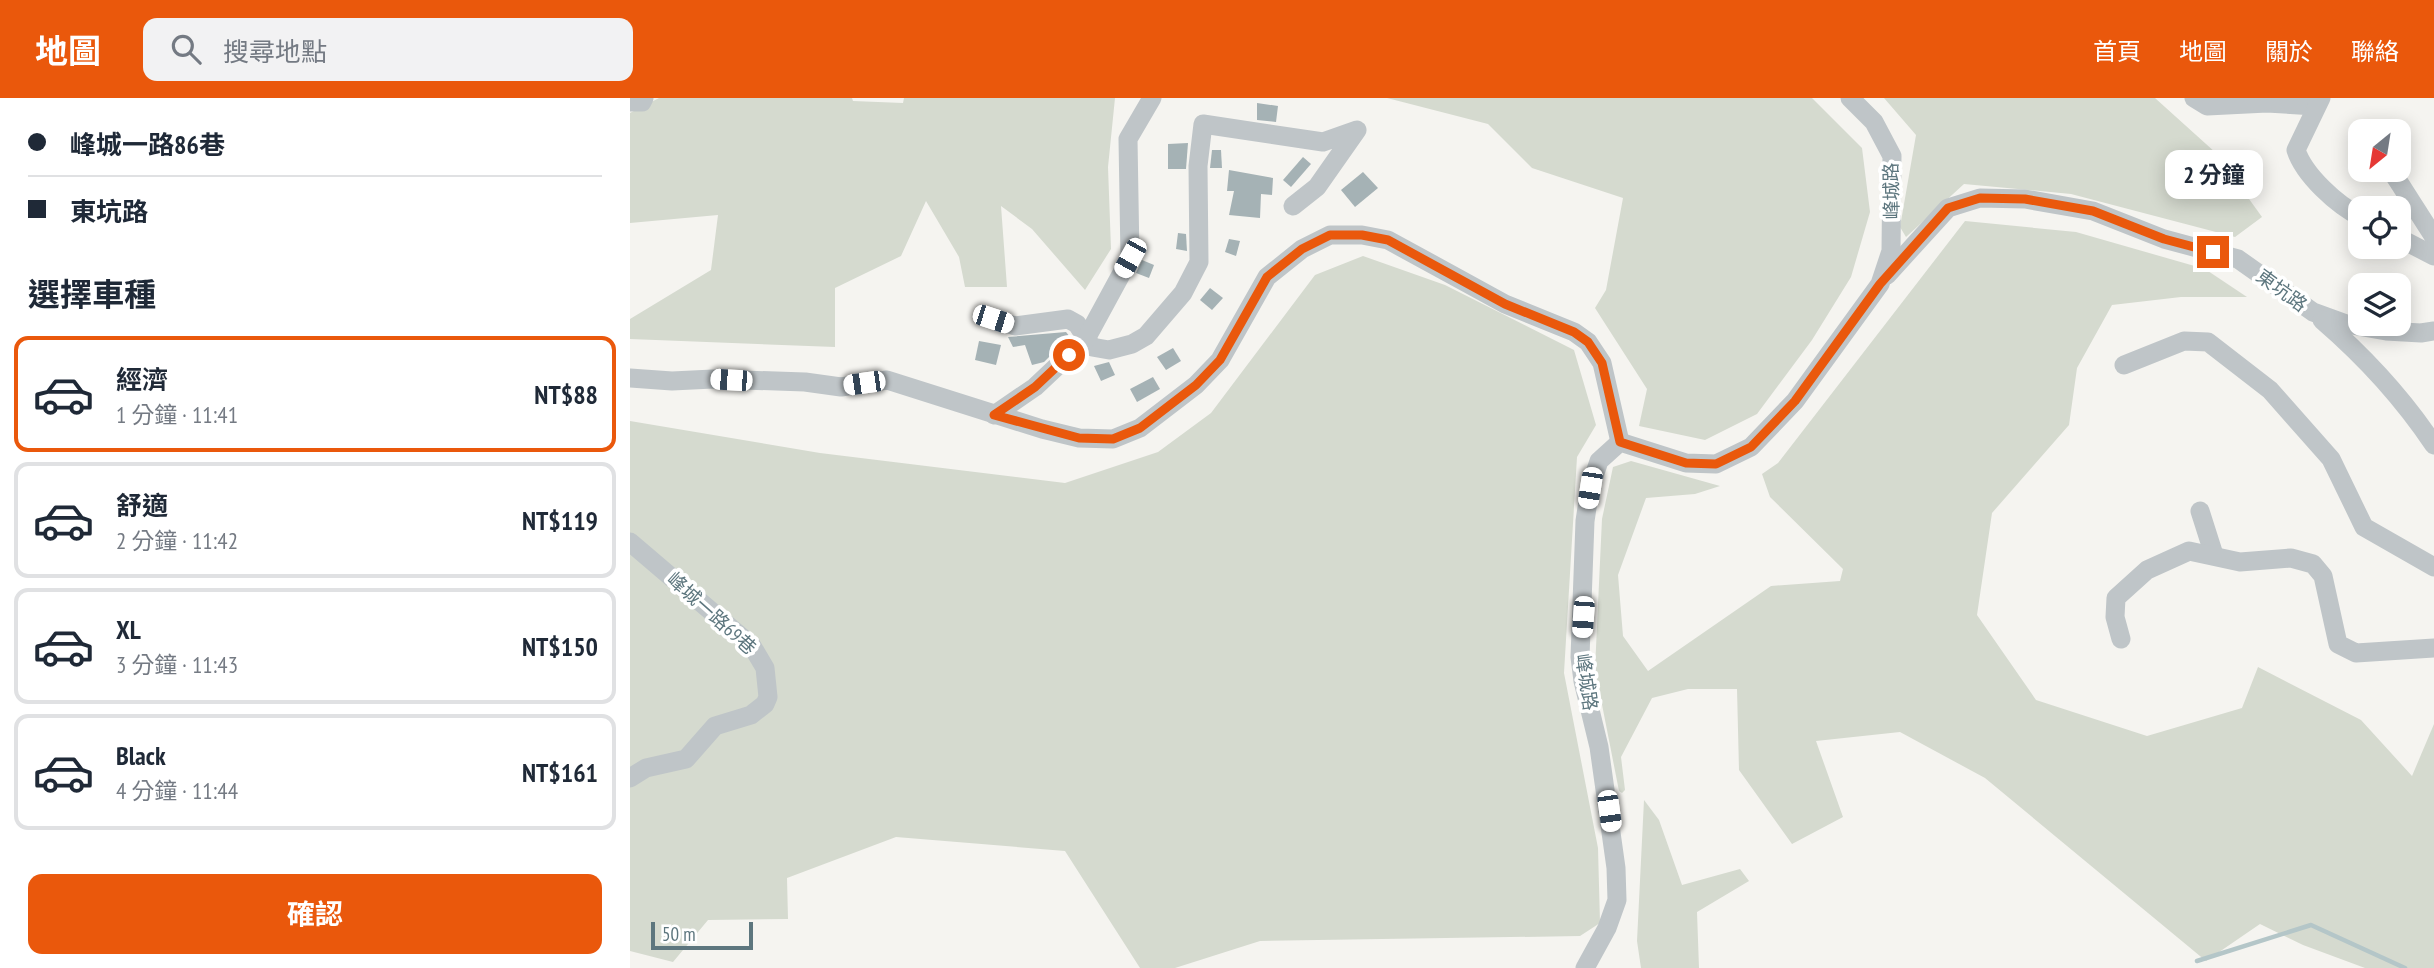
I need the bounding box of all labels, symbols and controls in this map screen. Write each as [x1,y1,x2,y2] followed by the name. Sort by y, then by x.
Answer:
[143,18,633,81] search box
[35,29,101,72] text: 地圖
[167,30,205,68] icon: search
[223,35,327,68] text: 搜尋地點
[2093,36,2141,67] text: 首頁
[2179,36,2227,67] text: 地圖
[2265,36,2313,67] text: 關於
[2351,36,2399,67] text: 聯絡
[2348,119,2412,182] north arrow
[2348,119,2411,336] map controls
[70,128,225,161] text: 峰城一路86巷
[2164,150,2262,200] callout: 2 分鐘
[2183,160,2245,189] text: 2 分鐘
[1879,162,1903,220] street label: 峰城路
[70,195,148,228] text: 東坑路
[2348,196,2411,259] button: locate
[1111,235,1150,281] car
[2197,236,2229,268] route end
[2252,264,2312,316] street label: 東坑路
[28,273,156,315] text: 選擇車種
[2348,273,2411,336] button: layers
[970,303,1017,335] car
[1053,339,1085,371] route start
[32,363,95,426] icon: car
[116,363,168,396] text: 經濟
[710,368,753,392] car
[842,370,887,396] car
[534,378,598,411] text: NT$88
[116,400,238,429] text: 1 分鐘 · 11:41
[1577,466,1604,510] car
[32,489,95,552] icon: car
[116,489,168,522] text: 舒適
[522,504,598,537] text: NT$119
[116,526,238,555] text: 2 分鐘 · 11:42
[662,567,762,659] street label: 峰城一路69巷
[1572,595,1595,639] car
[116,613,141,646] text: XL
[32,615,95,678] icon: car
[522,630,598,663] text: NT$150
[116,650,238,679] text: 3 分鐘 · 11:43
[1571,652,1603,712] street label: 峰城路
[116,739,166,772] text: Black
[32,741,95,804] icon: car
[522,756,598,789] text: NT$161
[116,776,238,805] text: 4 分鐘 · 11:44
[1596,789,1623,833] car
[28,874,602,954] button: 確認
[651,919,752,951] scale bar
[662,922,696,946] text: 50 m

